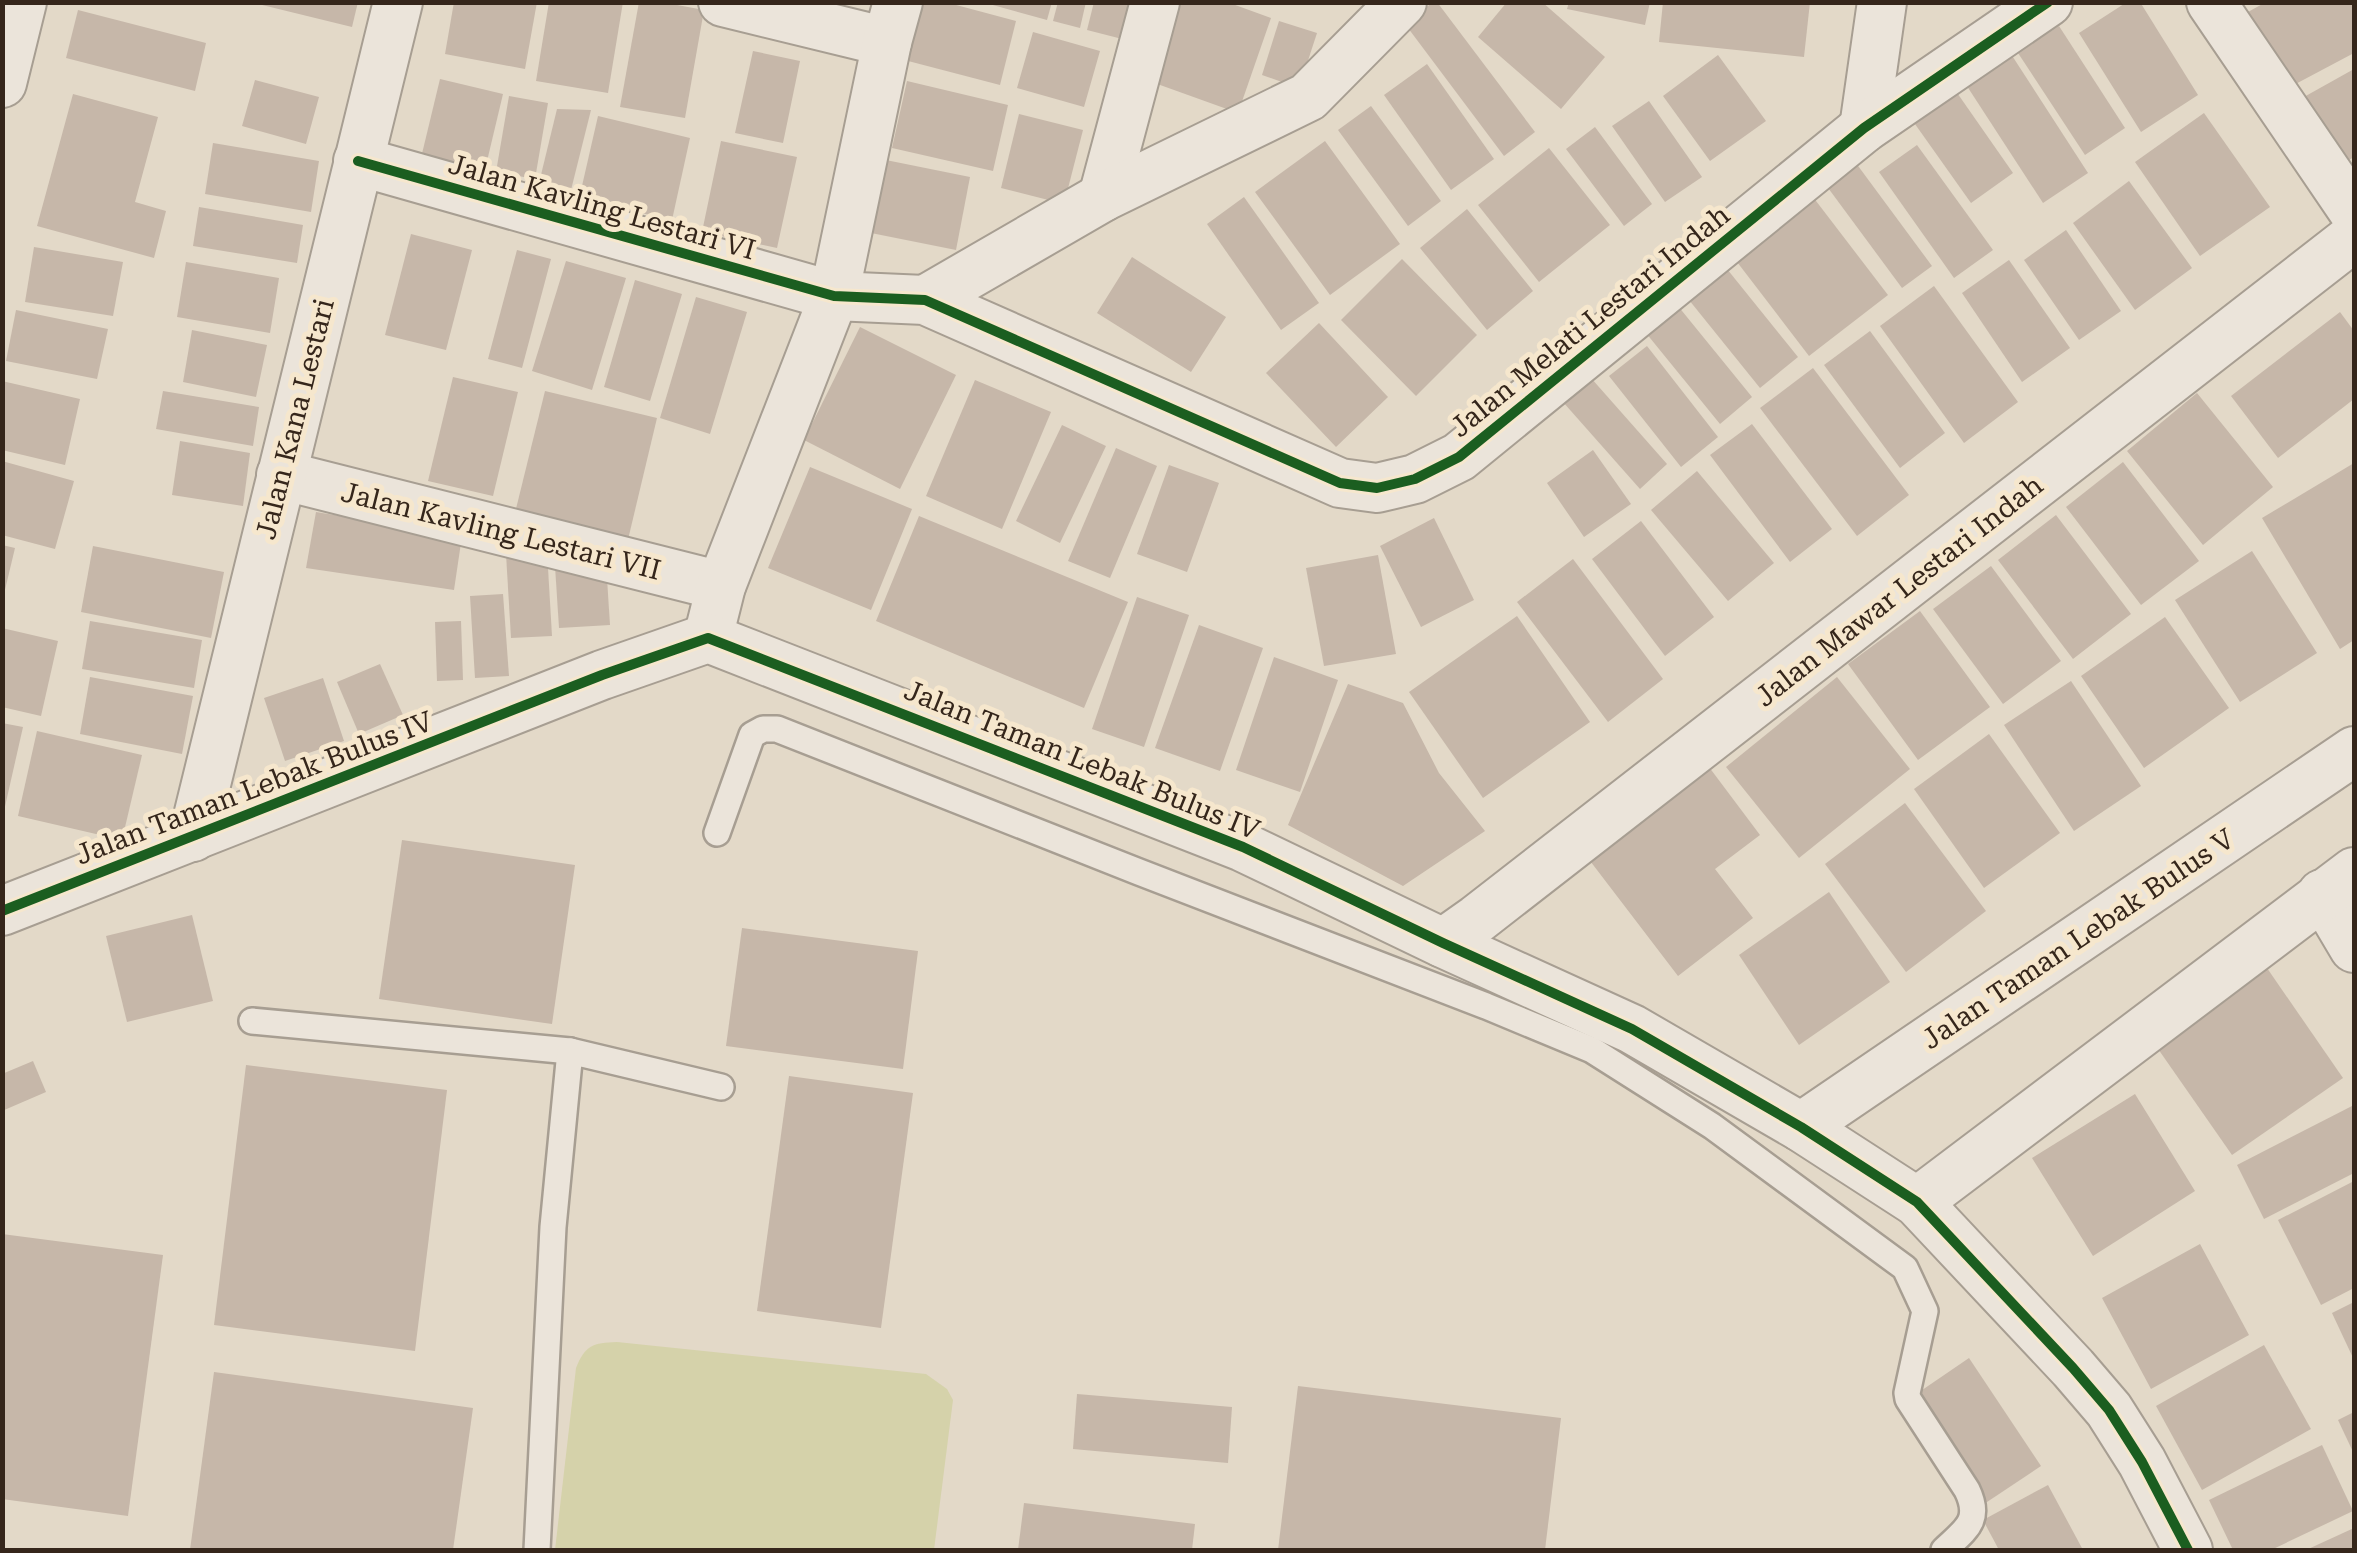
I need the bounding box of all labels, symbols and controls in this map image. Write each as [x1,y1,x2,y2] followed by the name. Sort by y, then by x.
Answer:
[445,147,759,267] street label: Jalan Kavling Lestari VI
[1444,198,1736,444] street label: Jalan Melati Lestari Indah
[249,295,341,543] street label: Jalan Kana Lestari
[1749,468,2049,714] street label: Jalan Mawar Lestari Indah
[338,475,664,587] street label: Jalan Kavling Lestari VII
[900,674,1265,847] street label: Jalan Taman Lebak Bulus IV
[71,704,438,872] street label: Jalan Taman Lebak Bulus IV
[1916,822,2241,1056] street label: Jalan Taman Lebak Bulus V

